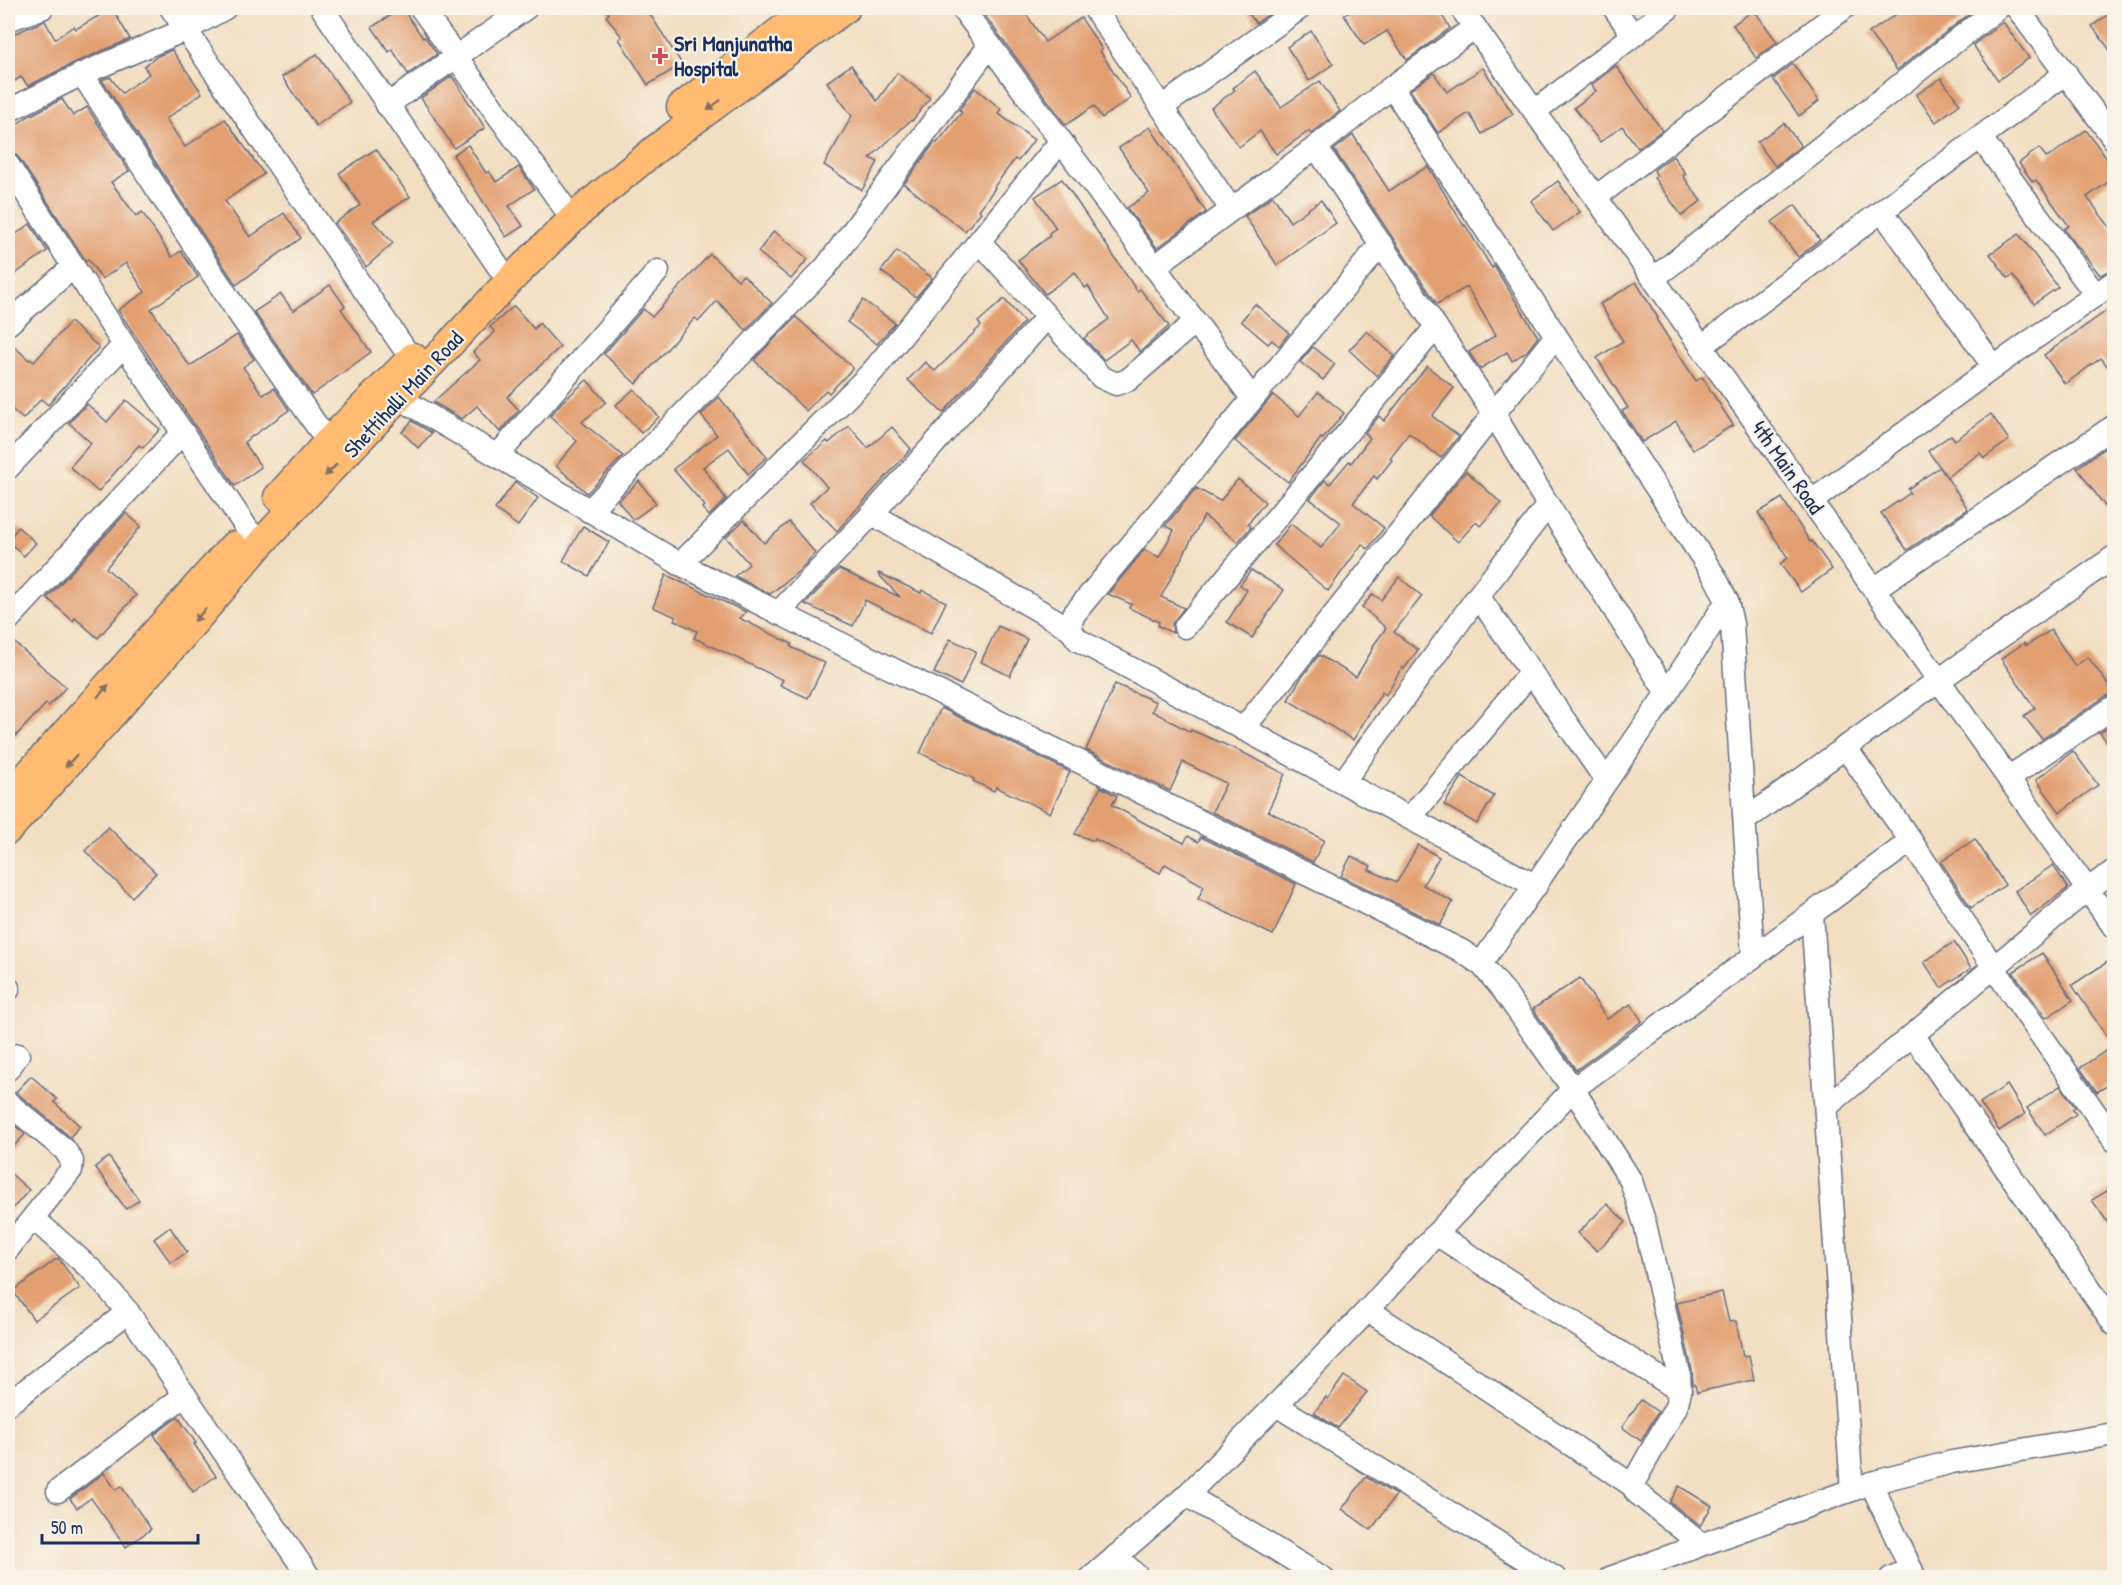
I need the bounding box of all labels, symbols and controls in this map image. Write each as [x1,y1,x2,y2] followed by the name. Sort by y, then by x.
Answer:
[674,28,793,84] place label: Sri Manjunatha Hospital
[651,47,669,65] marker: Sri Manjunatha Hospital
[707,99,723,111] one-way arrow
[336,324,470,464] street label: Shettihalli Main Road
[1745,414,1831,520] street label: 4th Main Road
[324,463,338,477] one-way arrow
[193,607,206,623] one-way arrow
[96,683,110,698] one-way arrow
[65,753,78,768] one-way arrow
[42,1507,198,1545] scale bar
[51,1515,83,1540] text: 50 m

